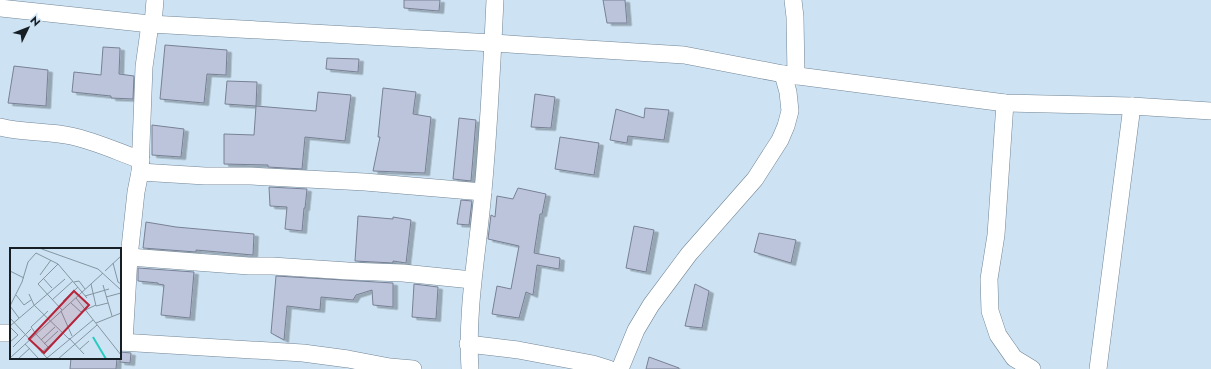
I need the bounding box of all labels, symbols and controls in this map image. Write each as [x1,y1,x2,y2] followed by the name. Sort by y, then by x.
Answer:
[8,8,48,48] north arrow
[26,13,44,30] text: N
[10,248,121,359] inset map

